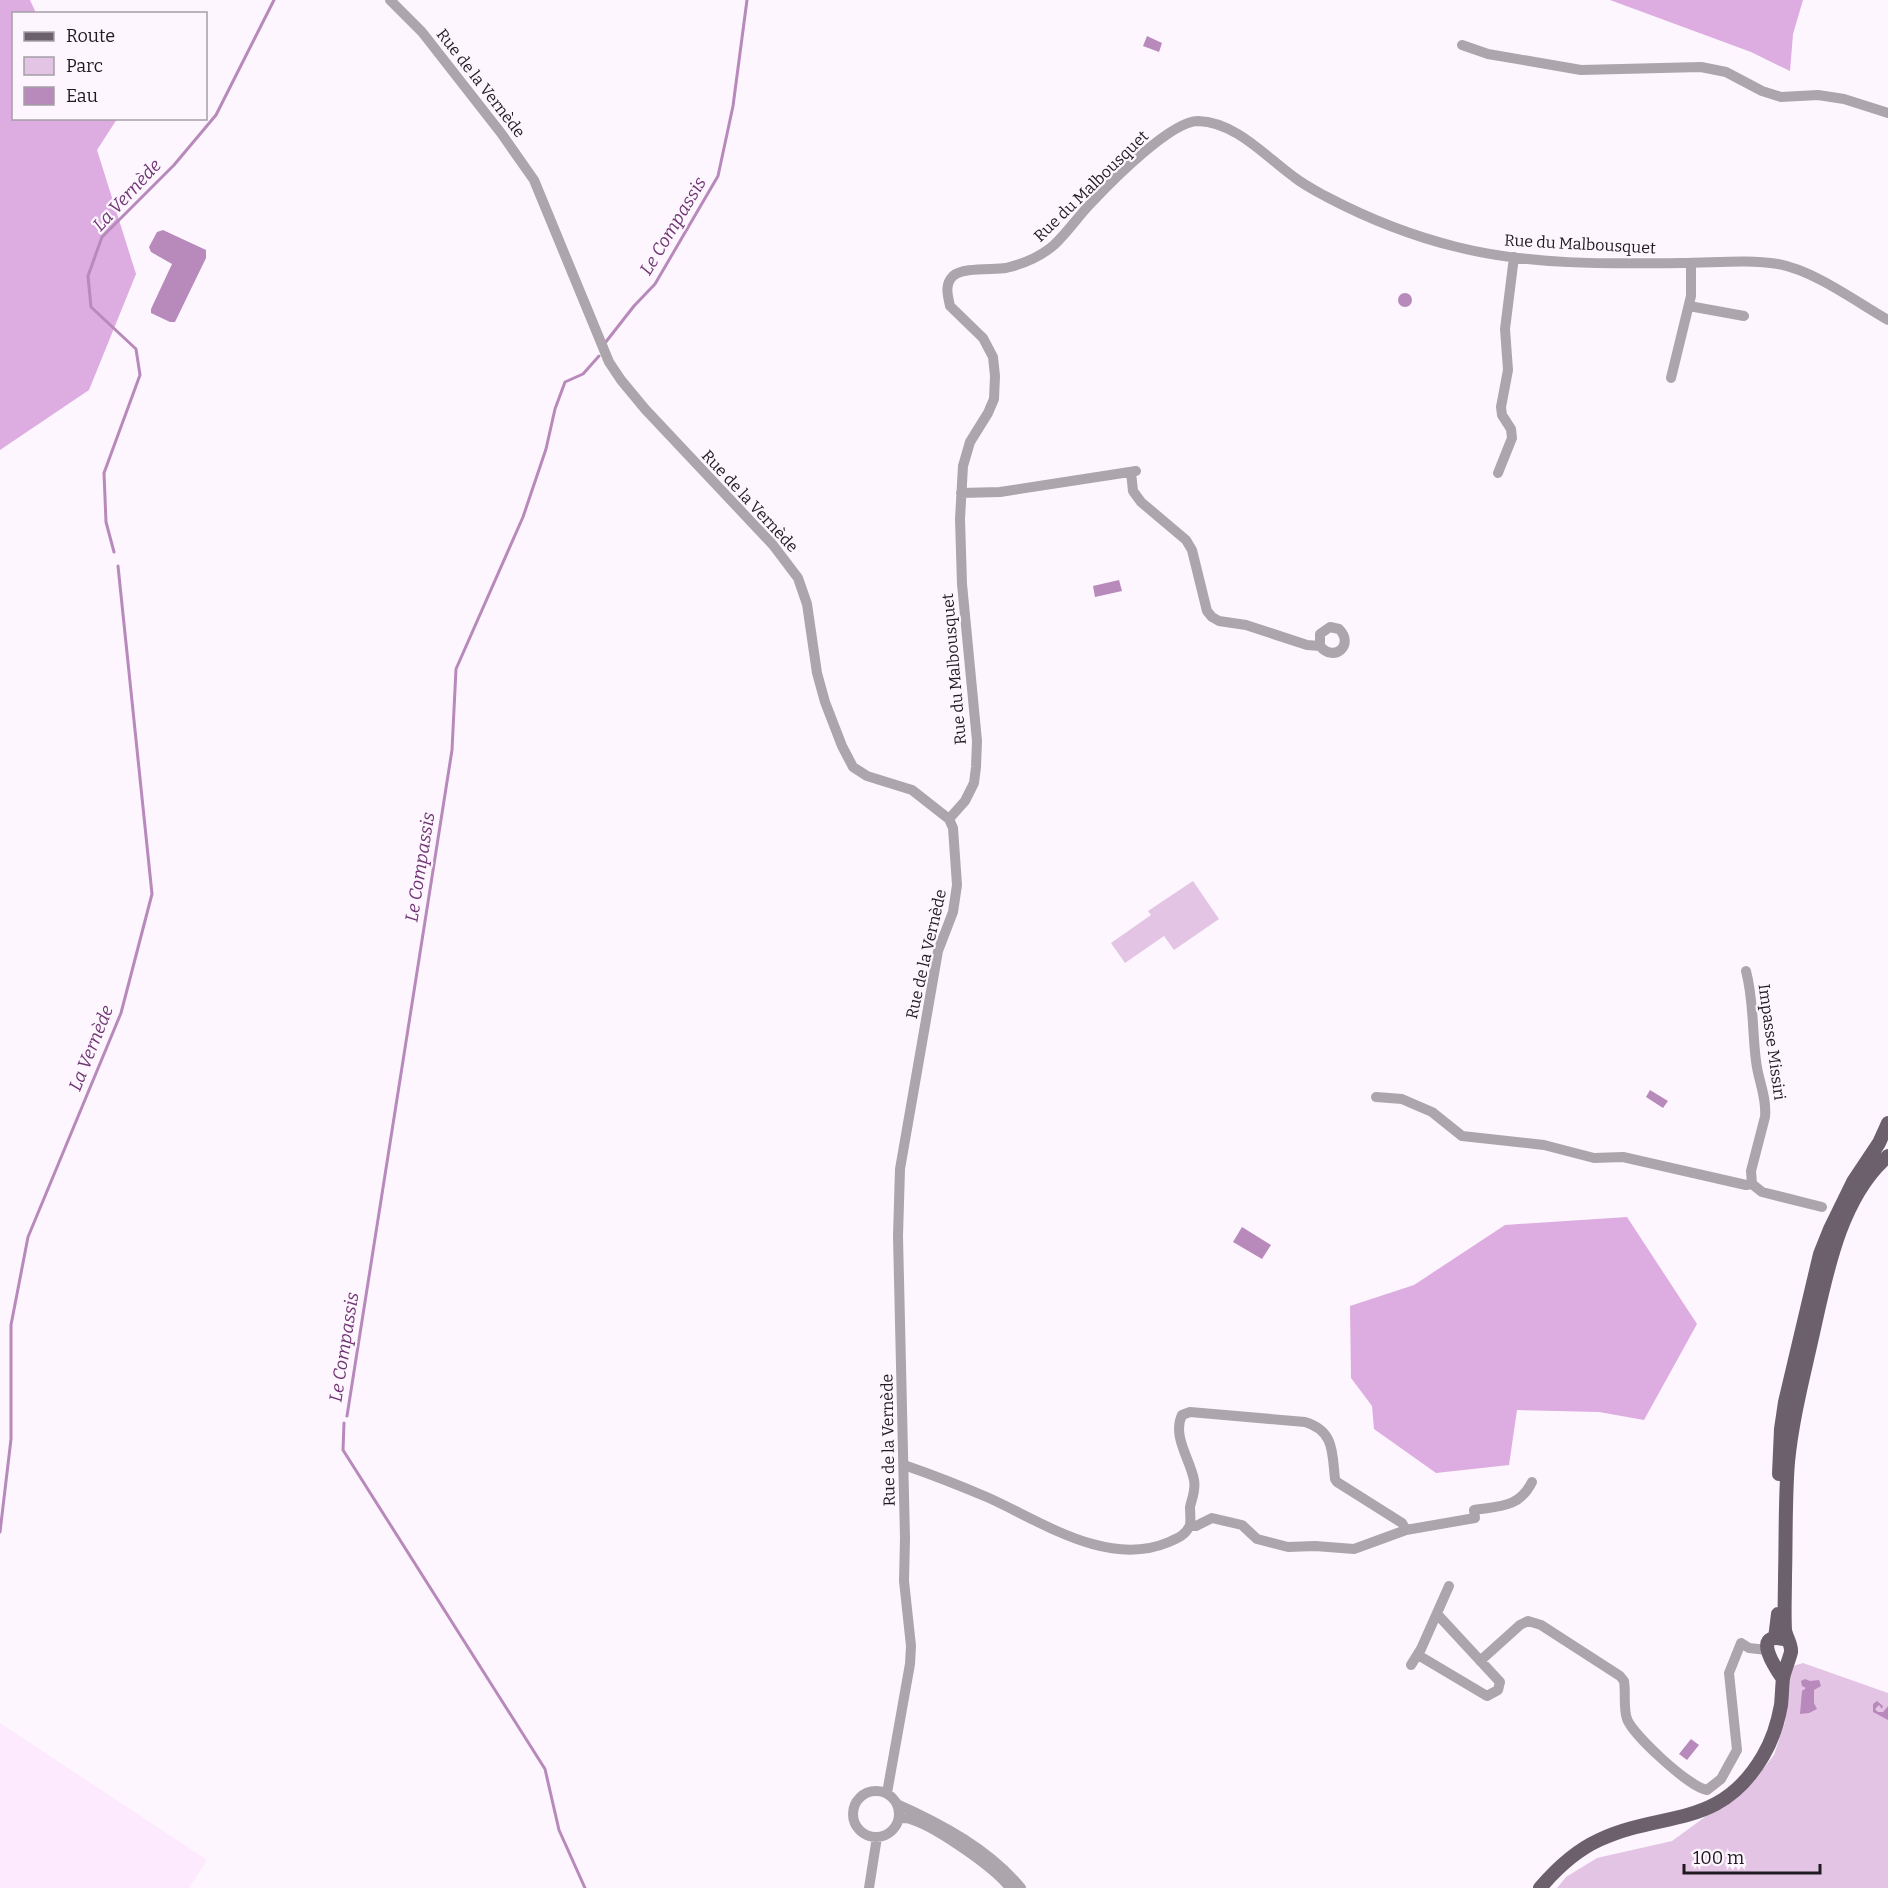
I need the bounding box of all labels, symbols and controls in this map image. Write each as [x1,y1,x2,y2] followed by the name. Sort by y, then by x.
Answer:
[12,12,207,120] legend
[66,25,115,47] text: Route
[433,25,529,141] street label: Rue de la Vernède
[66,55,103,77] text: Parc
[66,85,98,107] text: Eau
[1030,126,1152,246] street label: Rue du Malbousquet
[88,154,166,236] water label: La Vernède
[635,172,711,279] water label: Le Compassis
[1504,231,1657,257] street label: Rue du Malbousquet
[698,446,802,556] street label: Rue de la Vernède
[938,592,970,745] street label: Rue du Malbousquet
[400,810,440,923] water label: Le Compassis
[902,887,950,1021] street label: Rue de la Vernède
[1754,983,1790,1102] street label: Impasse Missiri
[64,1002,118,1094] water label: La Vernède
[324,1290,364,1403] water label: Le Compassis
[877,1374,899,1506] street label: Rue de la Vernède
[1684,1837,1820,1875] scale bar
[1693,1847,1744,1869] text: 100 m

